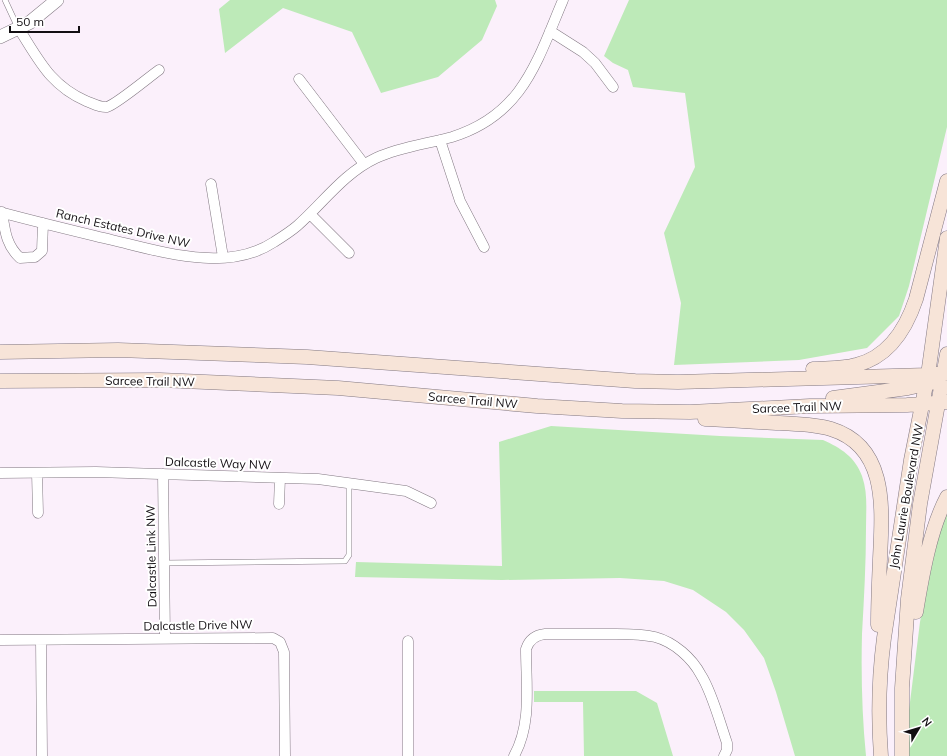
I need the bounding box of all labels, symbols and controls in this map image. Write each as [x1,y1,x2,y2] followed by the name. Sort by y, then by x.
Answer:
[10,8,79,34] scale bar
[16,14,44,29] text: 50 m
[55,205,191,251] street label: Ranch Estates Drive NW
[105,373,195,389] street label: Sarcee Trail NW
[428,389,518,411] street label: Sarcee Trail NW
[752,398,842,416] street label: Sarcee Trail NW
[886,422,926,570] street label: John Laurie Boulevard NW
[165,454,271,472] street label: Dalcastle Way NW
[143,504,159,608] street label: Dalcastle Link NW
[143,617,253,633] street label: Dalcastle Drive NW
[899,708,939,748] north arrow
[919,714,935,729] text: N

